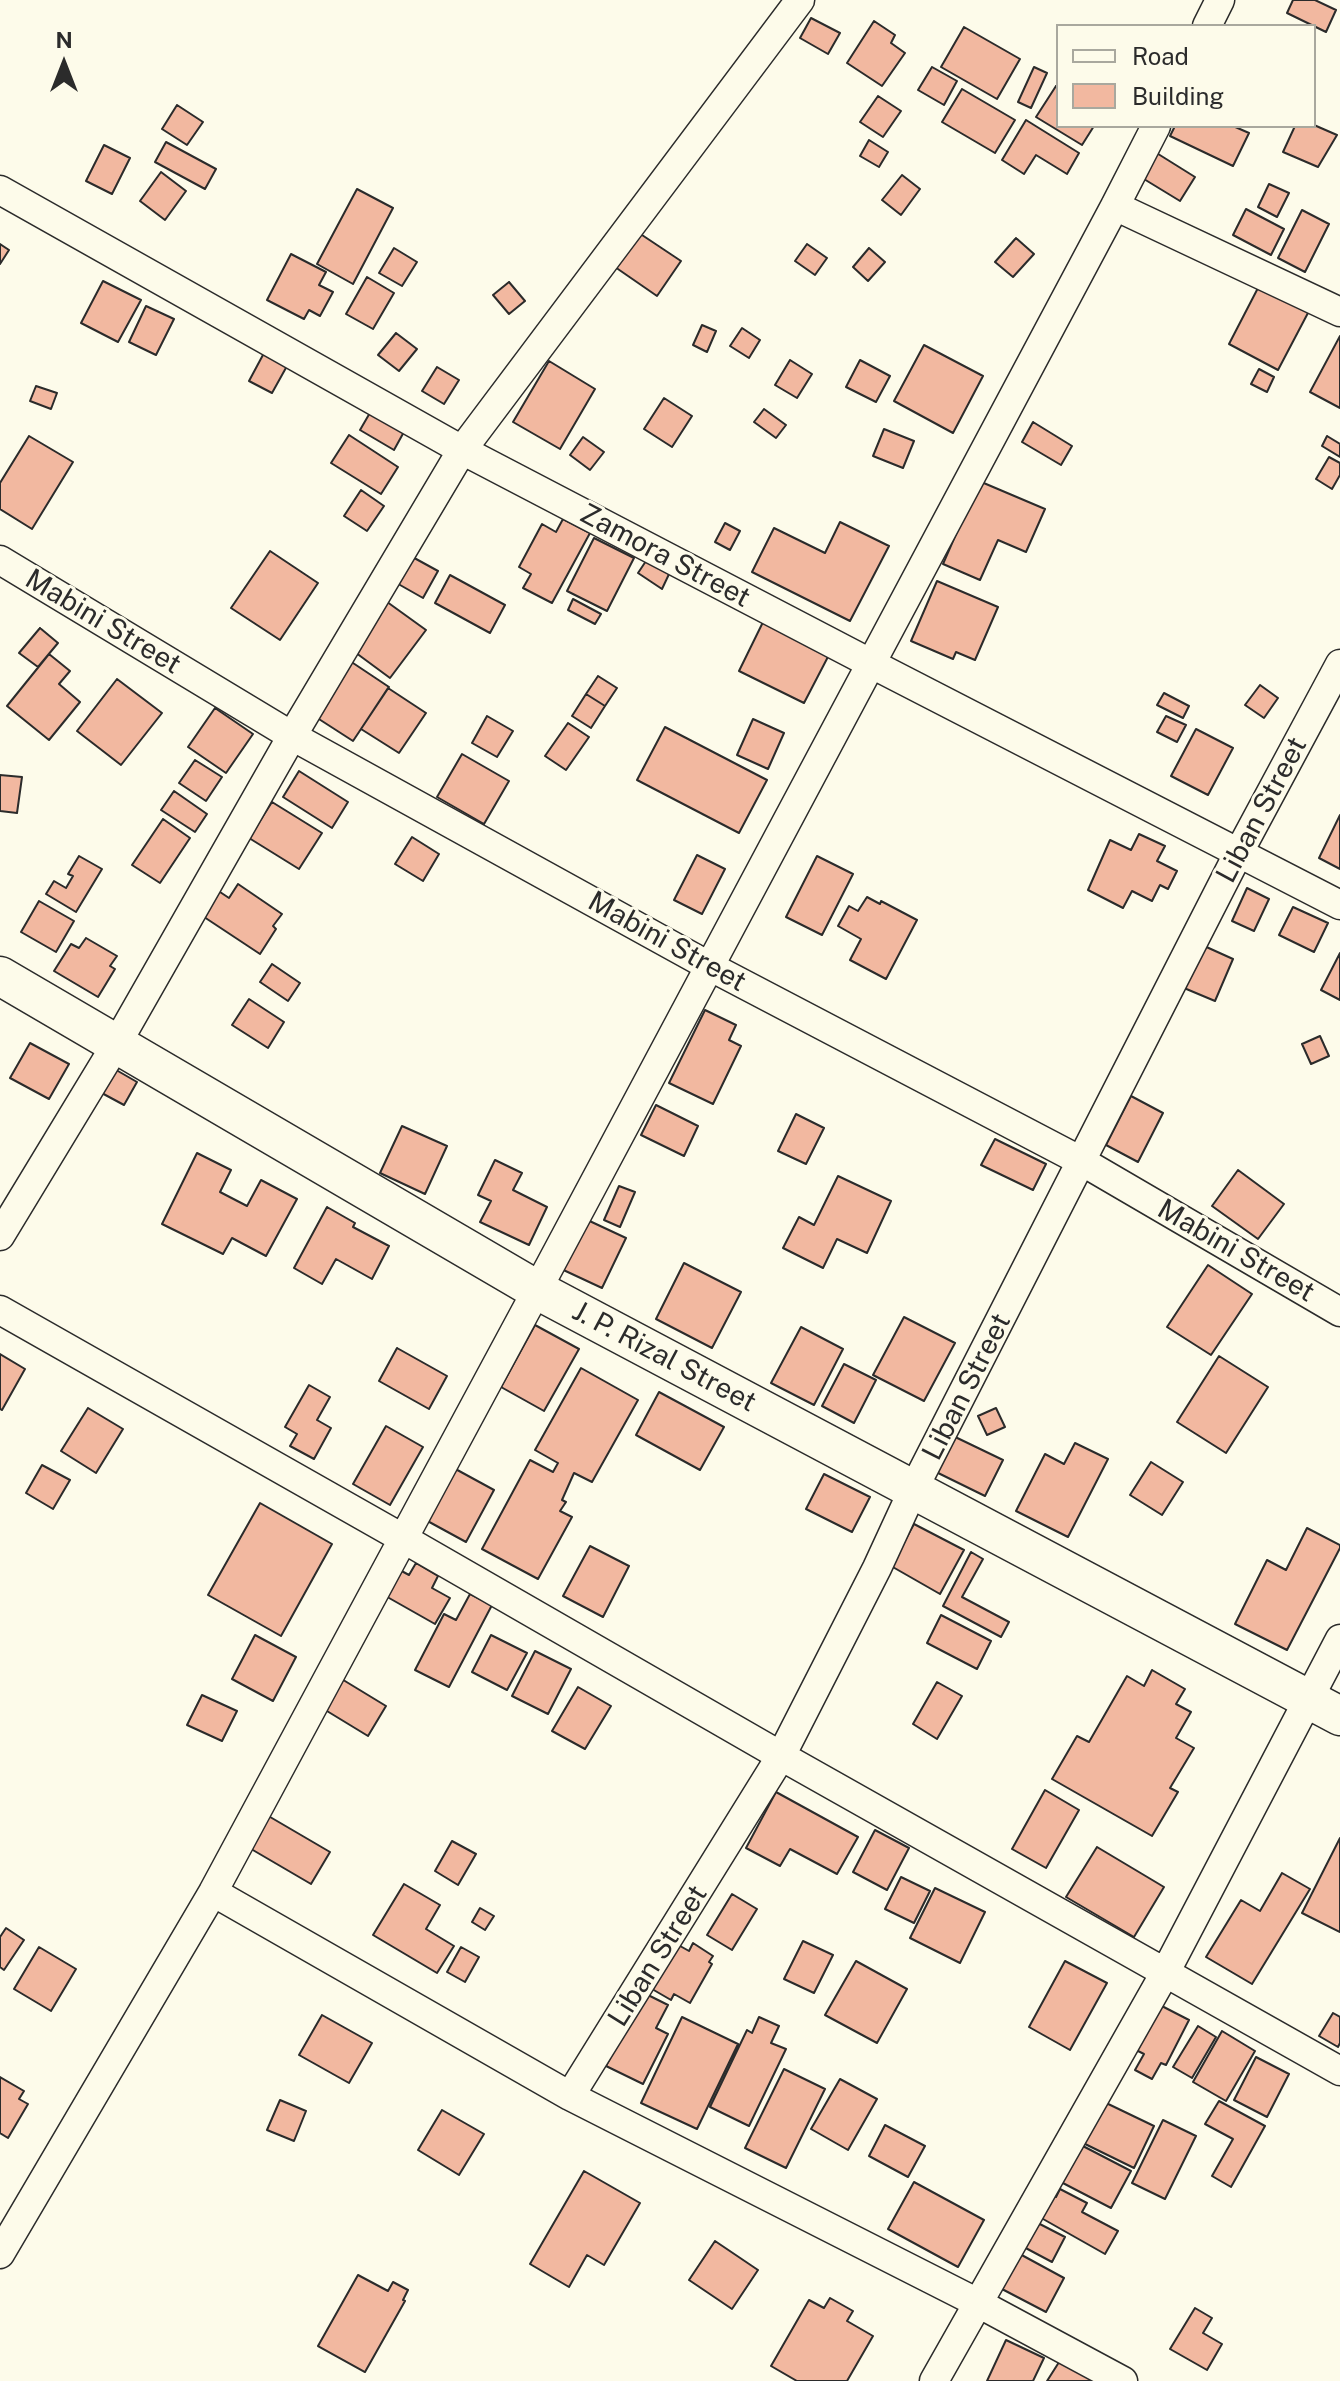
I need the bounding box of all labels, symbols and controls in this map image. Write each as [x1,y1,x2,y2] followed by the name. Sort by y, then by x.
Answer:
[24,24,104,104] north arrow
[1056,24,1316,128] legend
[55,27,73,53] text: N
[1132,42,1189,70] text: Road
[1132,82,1224,110] text: Building
[574,497,756,615] street label: Zamora Street
[19,562,187,682] street label: Mabini Street
[1210,731,1314,889] street label: Liban Street
[582,885,752,999] street label: Mabini Street
[1152,1193,1320,1309] street label: Mabini Street
[566,1294,762,1420] street label: J. P. Rizal Street
[916,1308,1018,1466] street label: Liban Street
[601,1879,715,2033] street label: Liban Street

